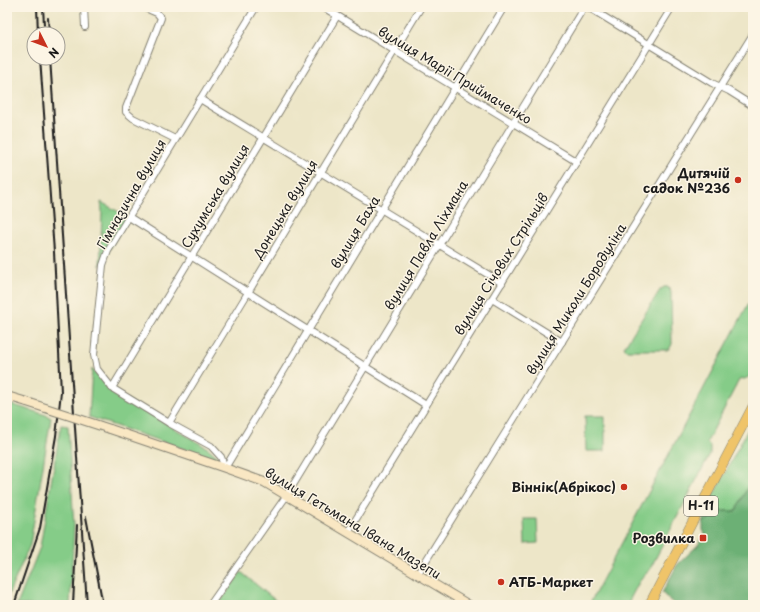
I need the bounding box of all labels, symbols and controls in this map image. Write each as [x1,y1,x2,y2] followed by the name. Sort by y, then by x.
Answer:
[375,21,536,128] street label: вулиця Марії Приймаченко
[26,26,66,66] north arrow
[44,44,63,62] text: N
[91,135,170,252] street label: Гімназична вулиця
[176,140,253,251] street label: Сухумська вулиця
[247,156,322,263] street label: Донецька вулиця
[643,163,730,197] place label: Дитячій садок №236
[733,175,743,185] marker: Дитячій садок №236
[379,176,472,313] street label: вулиця Павла Ліхмана
[449,189,552,338] street label: вулиця Січових Стрільців
[325,191,384,272] street label: вулиця Баха
[521,218,631,378] street label: вулиця Миколи Бородуліна
[262,462,445,583] street label: вулиця Гетьмана Івана Мазепи
[511,477,616,496] place label: Віннік(Абрікос)
[619,482,629,492] marker: Віннік(Абрікос)
[684,496,718,516] road number: Н-11
[633,528,695,547] place label: Розвилка
[698,533,708,543] marker: Розвилка
[509,572,593,591] place label: АТБ-Маркет
[496,577,506,587] marker: АТБ-Маркет

